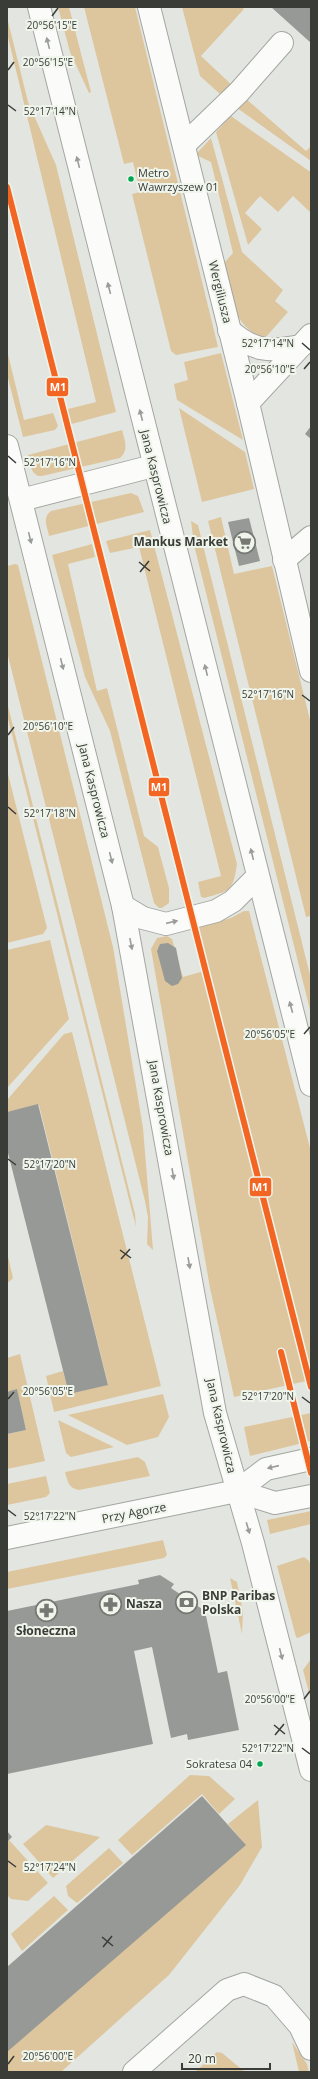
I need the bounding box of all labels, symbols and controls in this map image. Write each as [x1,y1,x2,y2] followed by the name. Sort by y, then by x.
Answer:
[27,18,77,32] text: 20°56'15"E
[45,37,51,49] one-way arrow
[23,55,73,69] text: 20°56'15"E
[24,104,76,118] text: 52°17'14"N
[75,156,81,168] one-way arrow
[138,165,219,194] place label: Metro Wawrzyszew 01
[126,174,136,184] marker: Metro Wawrzyszew 01
[205,259,236,325] street label: Wergiliusza
[106,282,112,295] one-way arrow
[242,336,294,350] text: 52°17'14"N
[245,362,295,376] text: 20°56'10"E
[46,377,69,397] line badge: M1
[50,379,66,394] text: M1
[138,408,144,420] one-way arrow
[136,427,176,526] street label: Jana Kasprowicza
[24,455,76,469] text: 52°17'16"N
[231,529,257,555] supermarket icon: Mankus Market
[28,531,34,544] one-way arrow
[133,533,228,550] place label: Mankus Market
[59,658,65,670] one-way arrow
[202,664,208,677] one-way arrow
[242,687,294,701] text: 52°17'16"N
[23,719,73,733] text: 20°56'10"E
[74,741,114,840] street label: Jana Kasprowicza
[148,777,170,797] line badge: M1
[151,779,167,794] text: M1
[24,806,76,820] text: 52°17'18"N
[248,848,254,860] one-way arrow
[109,851,115,864] one-way arrow
[166,918,178,924] one-way arrow
[128,938,134,950] one-way arrow
[288,1001,294,1013] one-way arrow
[245,1027,295,1041] text: 20°56'05"E
[145,1058,178,1157] street label: Jana Kasprowicza
[24,1157,76,1171] text: 52°17'20"N
[170,1168,176,1180] one-way arrow
[249,1177,272,1197] line badge: M1
[252,1179,268,1194] text: M1
[186,1257,192,1269] one-way arrow
[202,1376,241,1475] street label: Jana Kasprowicza
[23,1384,73,1398] text: 20°56'05"E
[242,1389,294,1403] text: 52°17'20"N
[267,1465,279,1471] one-way arrow
[100,1498,168,1527] street label: Przy Agorze
[24,1509,76,1523] text: 52°17'22"N
[245,1523,251,1535] one-way arrow
[202,1587,275,1618] place label: BNP Paribas Polska
[174,1590,200,1616] bank icon: BNP Paribas Polska
[98,1591,124,1617] pharmacy icon: Nasza
[126,1595,162,1612] place label: Nasza
[33,1597,59,1623] pharmacy icon: Słoneczna
[16,1622,76,1639] place label: Słoneczna
[278,1648,284,1660] one-way arrow
[245,1692,295,1706] text: 20°56'00"E
[242,1741,294,1755] text: 52°17'22"N
[186,1756,253,1771] place label: Sokratesa 04
[255,1759,265,1769] marker: Sokratesa 04
[24,1860,76,1874] text: 52°17'24"N
[182,2045,270,2071] scale bar
[23,2049,73,2063] text: 20°56'00"E
[188,2050,216,2067] text: 20 m

